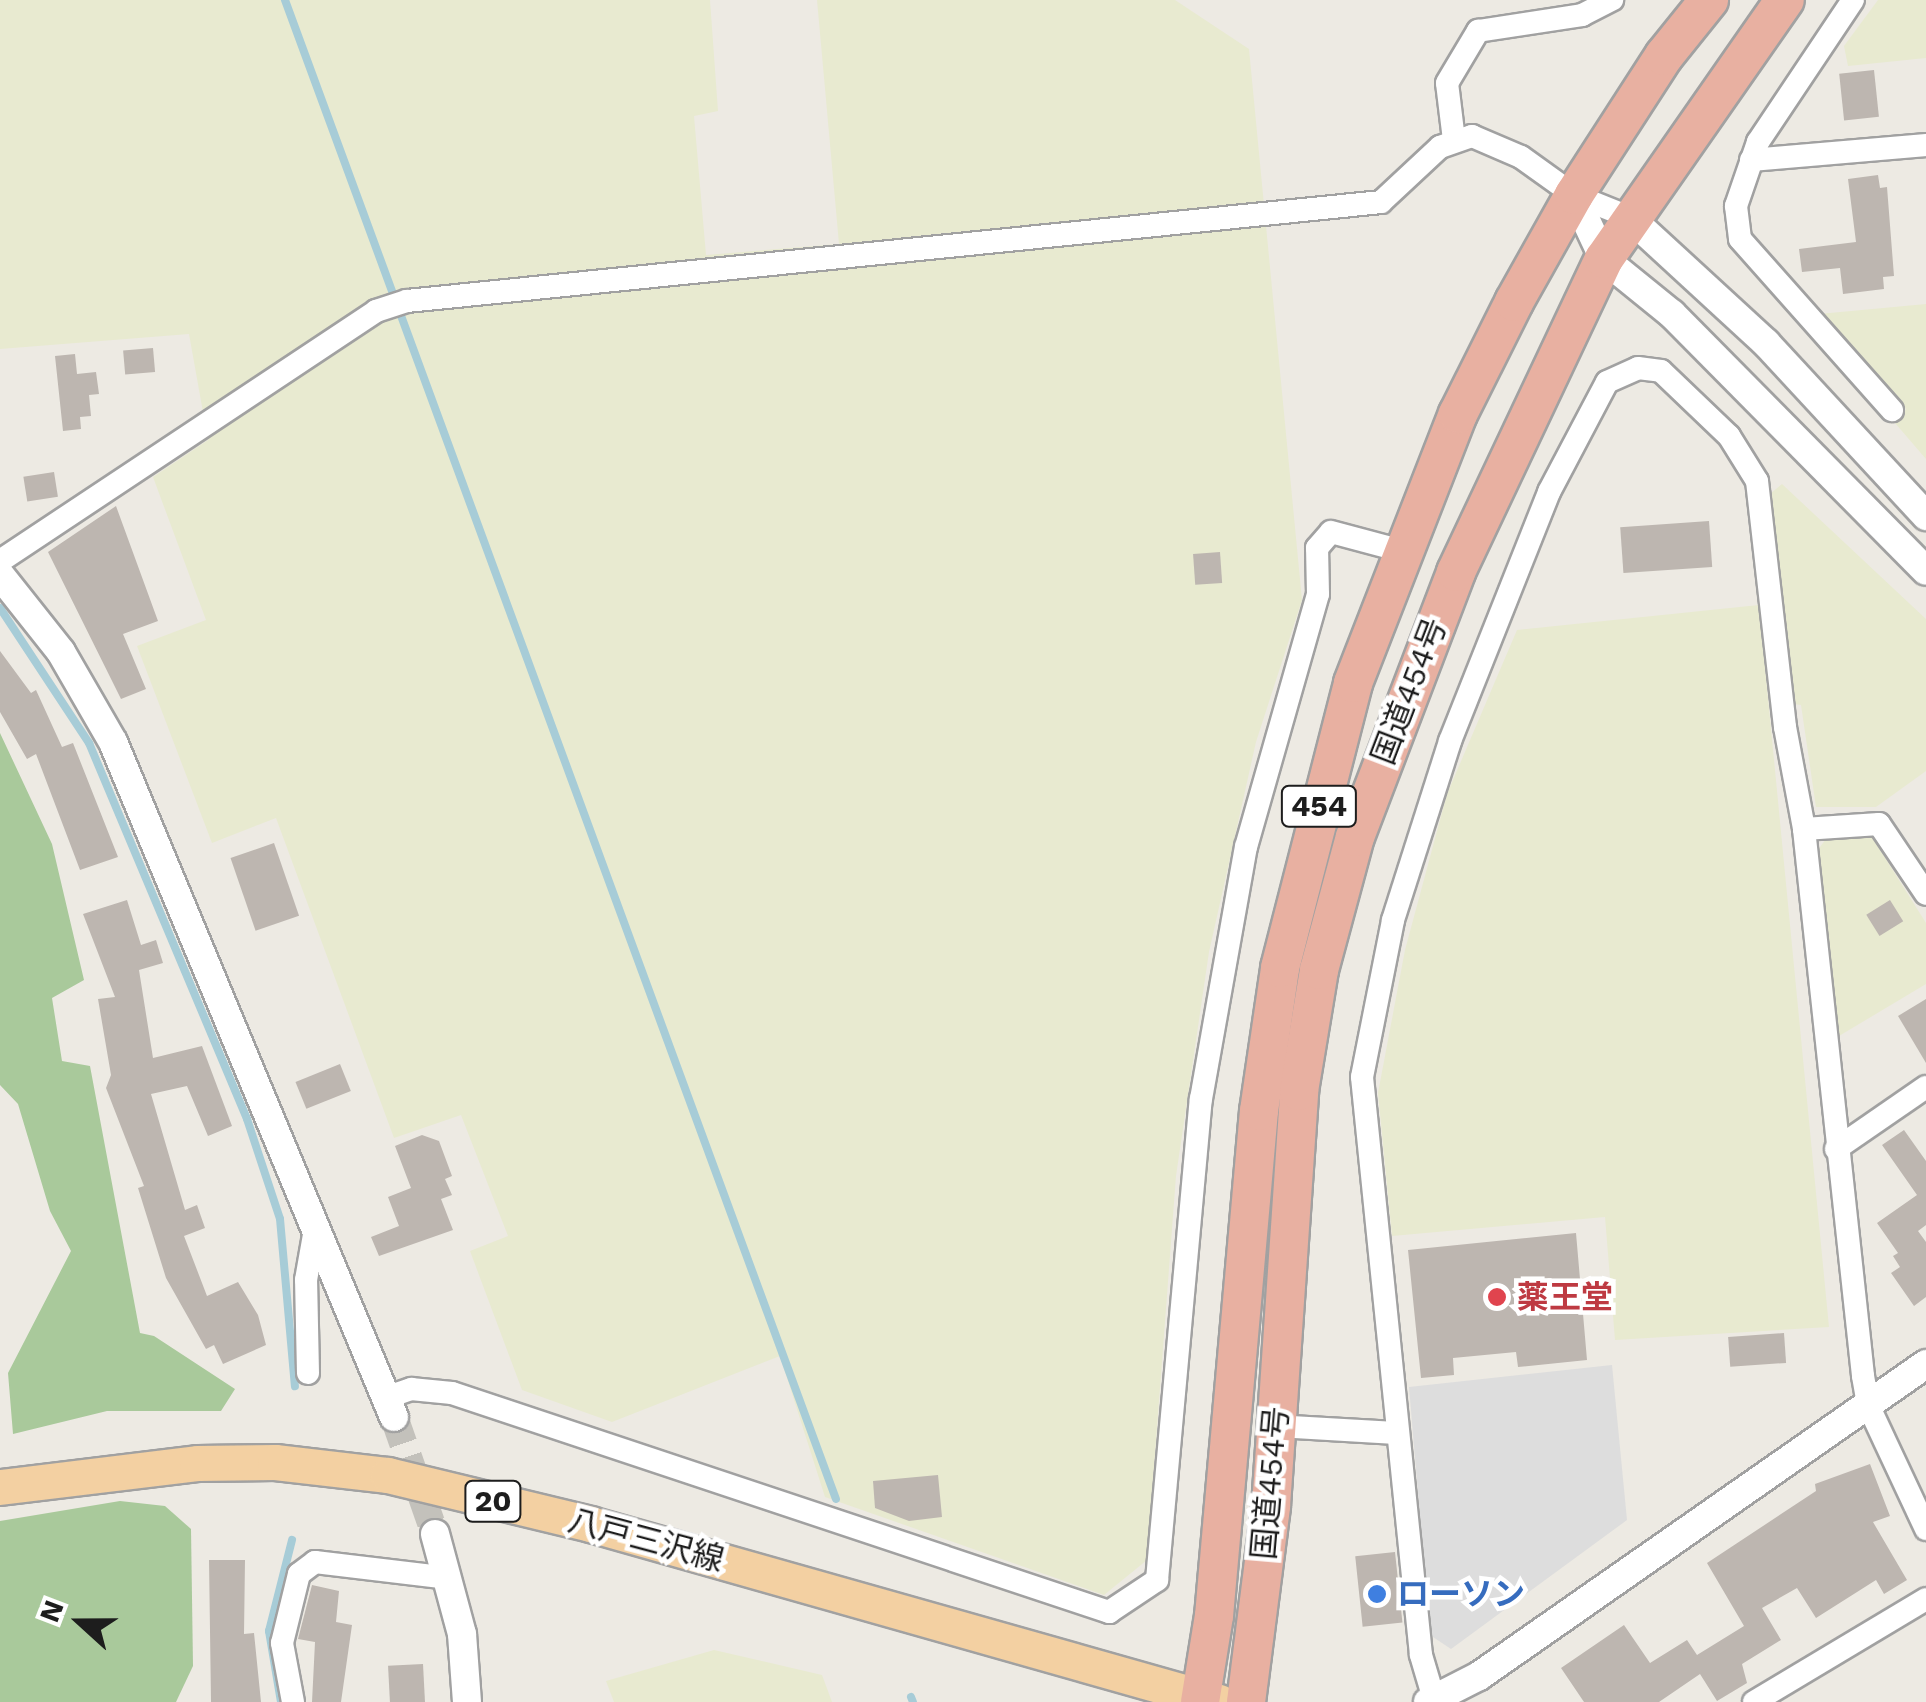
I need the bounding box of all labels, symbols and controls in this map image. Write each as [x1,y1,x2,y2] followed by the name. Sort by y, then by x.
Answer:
[1364,612,1454,770] street label: 国道454号
[1279,781,1359,831] road number: 454
[1517,1278,1613,1316] place label: 薬王堂
[1486,1286,1508,1308] marker: 薬王堂
[1244,1405,1296,1561] street label: 国道454号
[463,1476,523,1526] road number: 20
[564,1501,728,1579] street label: 八戸三沢線
[30,1572,130,1672] north arrow
[1397,1575,1525,1613] place label: ローソン
[1366,1583,1388,1605] marker: ローソン
[32,1595,71,1627] text: N

